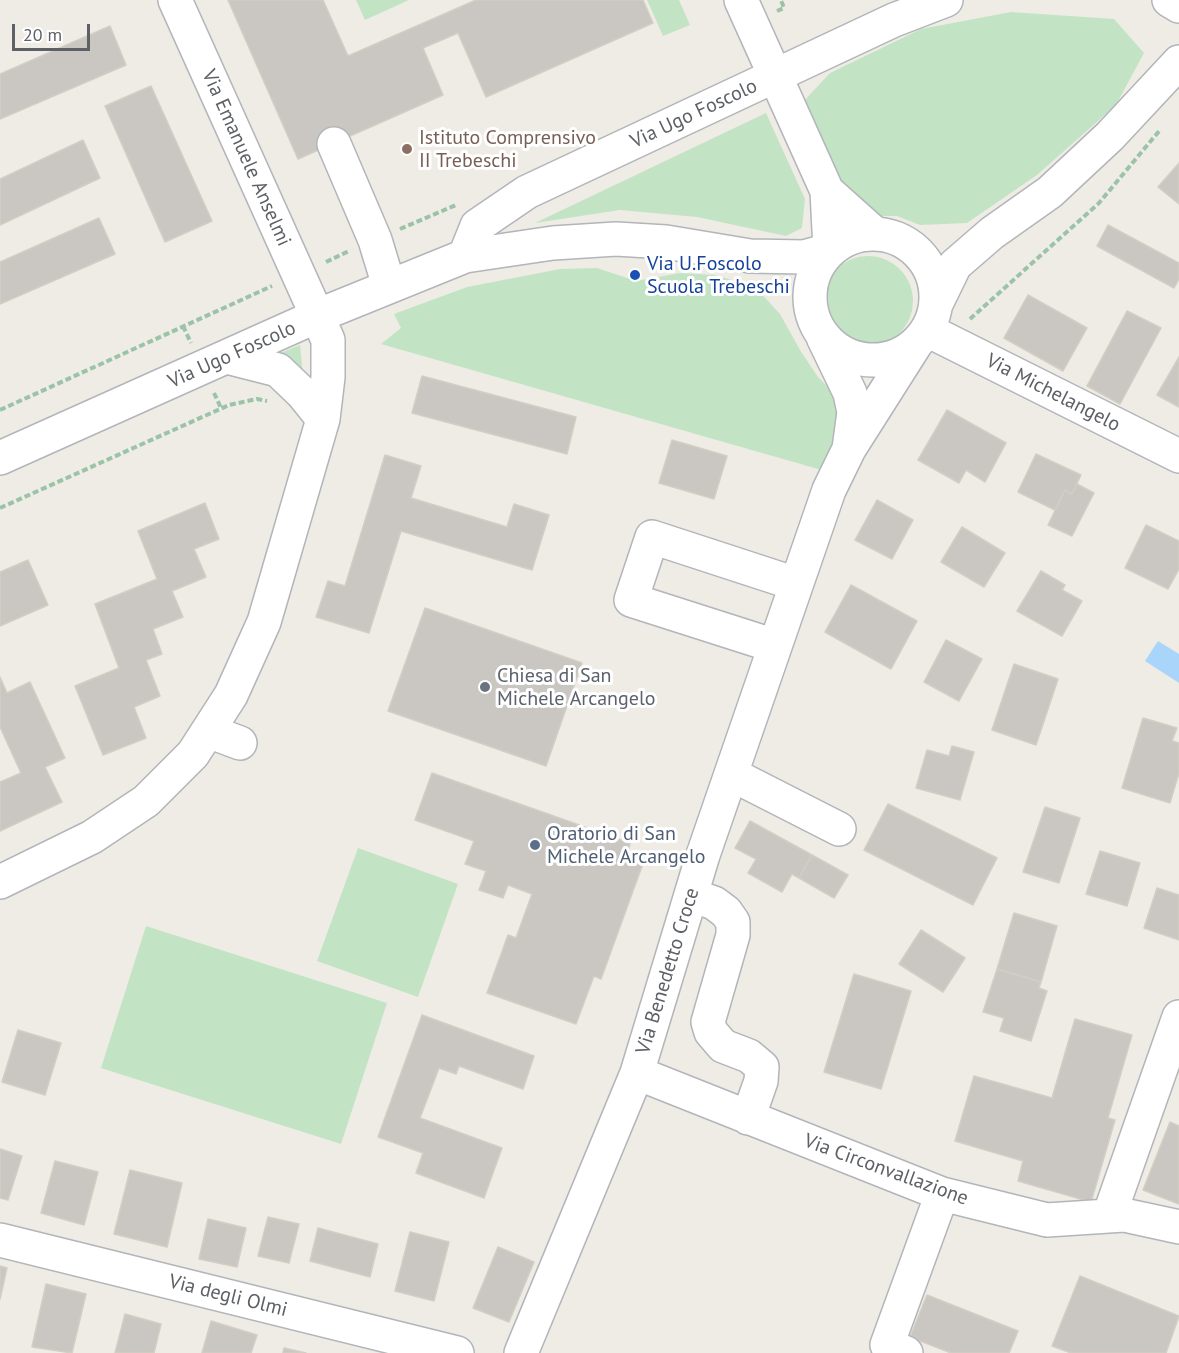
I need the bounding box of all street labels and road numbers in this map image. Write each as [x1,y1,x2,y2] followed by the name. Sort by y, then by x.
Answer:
[196,66,296,250] street label: Via Emanuele Anselmi
[627,74,761,154] street label: Via Ugo Foscolo
[164,316,300,394] street label: Via Ugo Foscolo
[982,349,1124,437] street label: Via Michelangelo
[631,885,705,1057] street label: Via Benedetto Croce
[801,1129,971,1211] street label: Via Circonvallazione
[166,1270,290,1322] street label: Via degli Olmi

